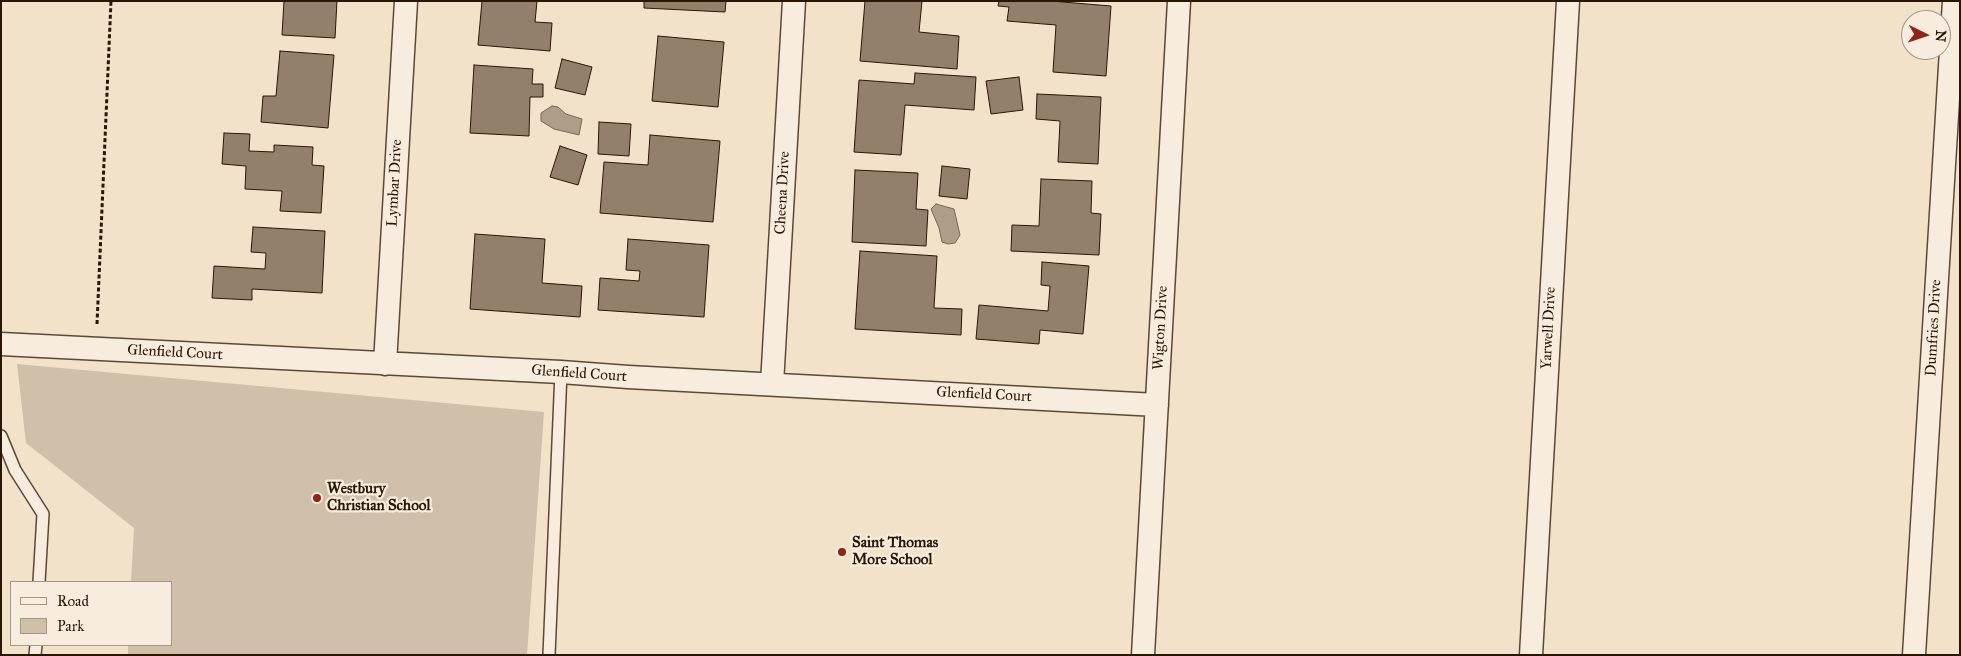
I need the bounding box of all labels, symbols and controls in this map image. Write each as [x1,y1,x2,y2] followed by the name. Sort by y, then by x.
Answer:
[1901,10,1951,60] north arrow
[1932,29,1949,43] text: N
[384,139,406,227] street label: Lymbar Drive
[772,151,794,235] street label: Cheena Drive
[1922,279,1946,377] street label: Dumfries Drive
[1150,285,1172,371] street label: Wigton Drive
[1538,286,1560,370] street label: Yarwell Drive
[127,342,223,364] street label: Glenfield Court
[531,362,627,386] street label: Glenfield Court
[936,384,1032,406] street label: Glenfield Court
[327,480,430,515] place label: Westbury Christian School
[311,492,323,504] marker: Westbury Christian School
[852,534,938,569] place label: Saint Thomas More School
[836,546,848,558] marker: Saint Thomas More School
[10,581,172,646] legend
[57,592,89,610] text: Road
[57,617,84,635] text: Park

